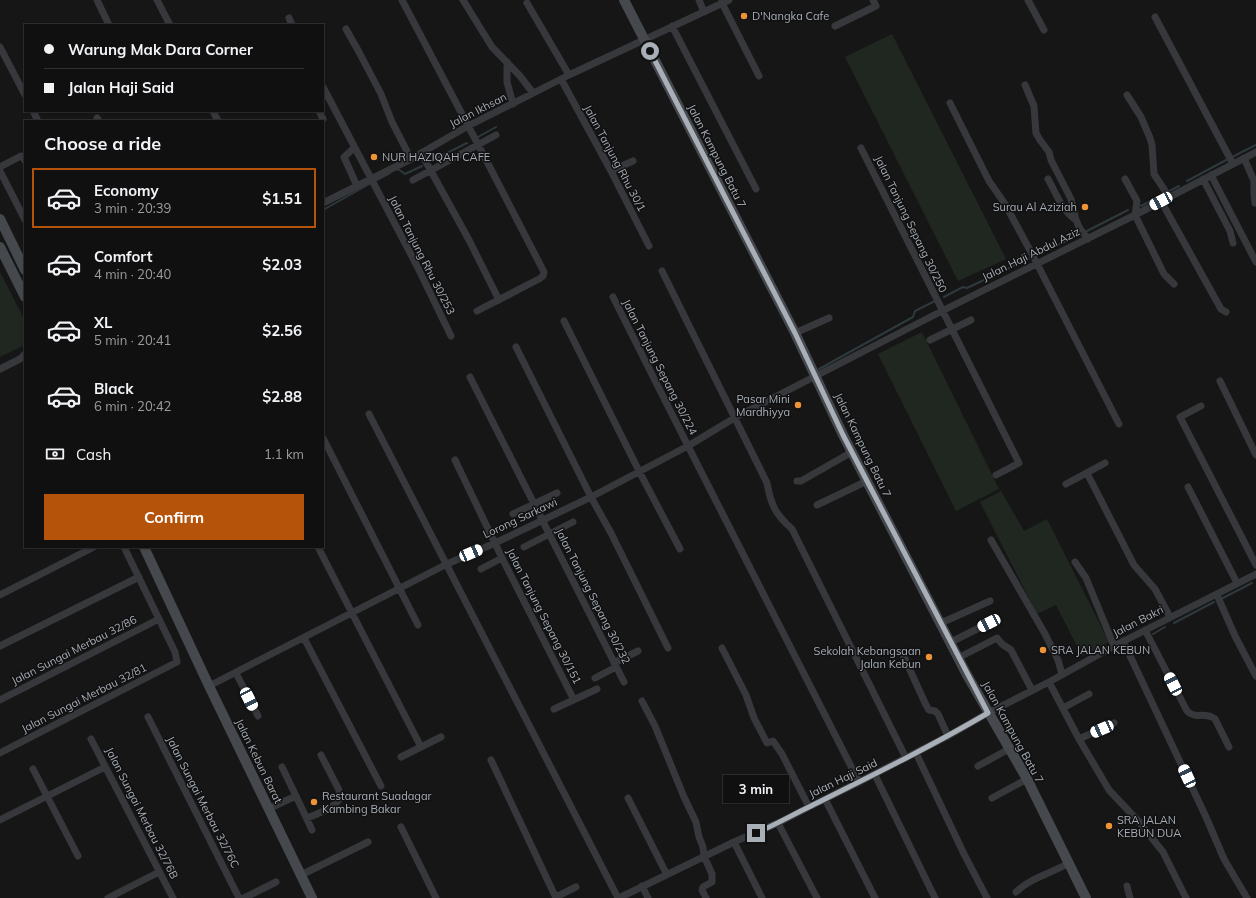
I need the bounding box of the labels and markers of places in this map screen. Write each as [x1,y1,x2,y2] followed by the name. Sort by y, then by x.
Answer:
[752,9,829,23] place label: D'Nangka Cafe
[739,11,749,21] marker: D'Nangka Cafe
[382,150,490,164] place label: NUR HAZIQAH CAFE
[369,152,379,162] marker: NUR HAZIQAH CAFE
[993,200,1077,214] place label: Surau Al Aziziah
[1080,202,1090,212] marker: Surau Al Aziziah
[736,392,790,419] place label: Pasar Mini Mardhiyya
[793,400,803,410] marker: Pasar Mini Mardhiyya
[1051,643,1150,657] place label: SRA JALAN KEBUN
[814,644,921,671] place label: Sekolah Kebangsaan Jalan Kebun
[1038,645,1048,655] marker: SRA JALAN KEBUN
[924,652,934,662] marker: Sekolah Kebangsaan Jalan Kebun
[322,789,432,816] place label: Restaurant Suadagar Kambing Bakar
[309,797,319,807] marker: Restaurant Suadagar Kambing Bakar
[1117,813,1181,840] place label: SRA JALAN KEBUN DUA
[1104,821,1114,831] marker: SRA JALAN KEBUN DUA

